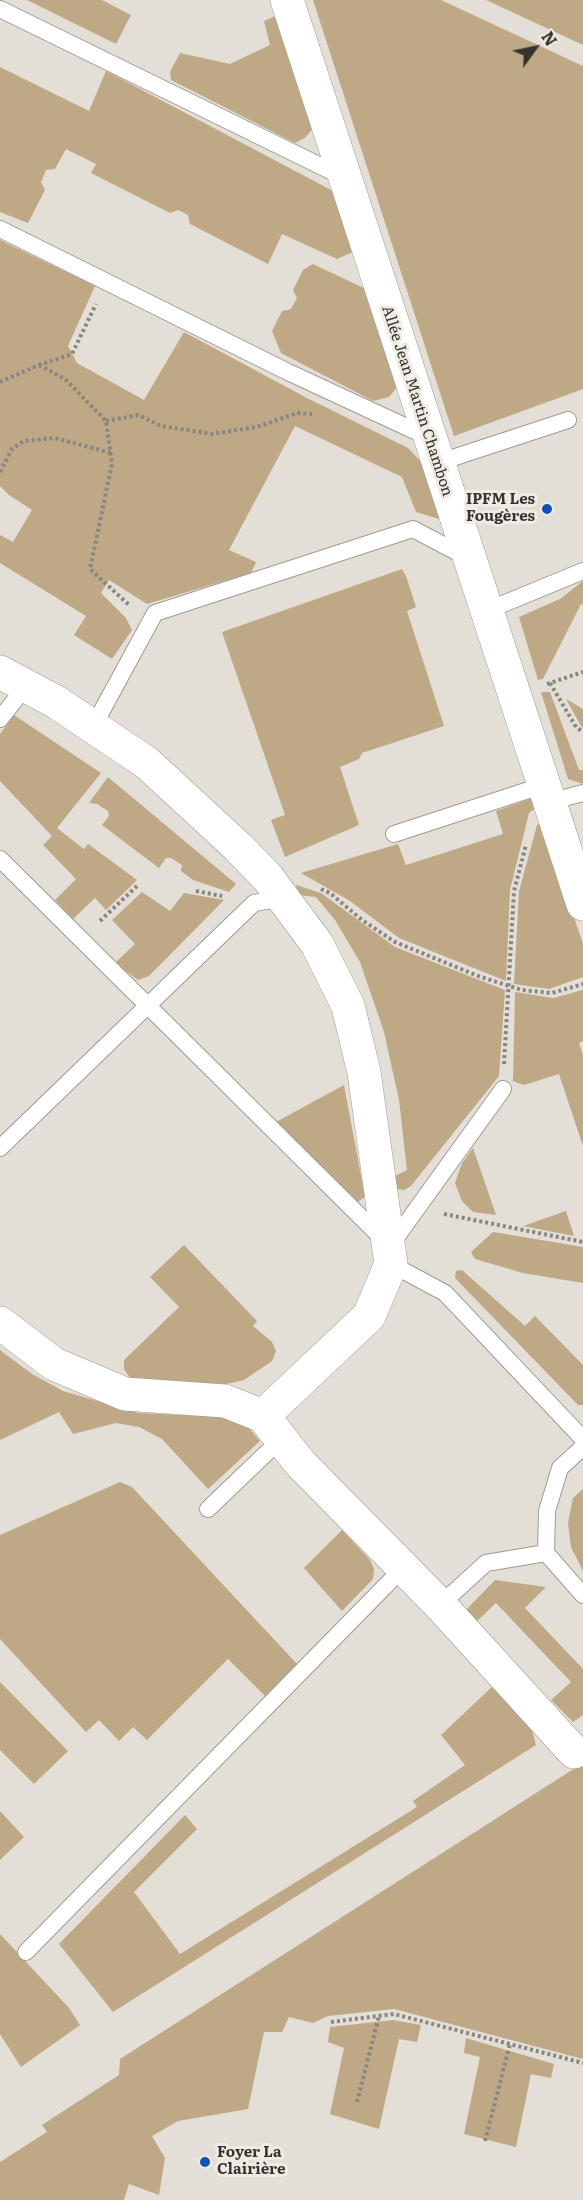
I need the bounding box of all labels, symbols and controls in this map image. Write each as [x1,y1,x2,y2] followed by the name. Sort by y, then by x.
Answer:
[505,18,565,78] north arrow
[536,26,564,50] text: N
[378,303,456,499] street label: Allée Jean Martin Chambon
[466,491,535,526] place label: IPFM Les Fougères
[540,502,554,516] marker: IPFM Les Fougères
[217,2144,285,2179] place label: Foyer La Clairière
[198,2155,212,2169] marker: Foyer La Clairière

